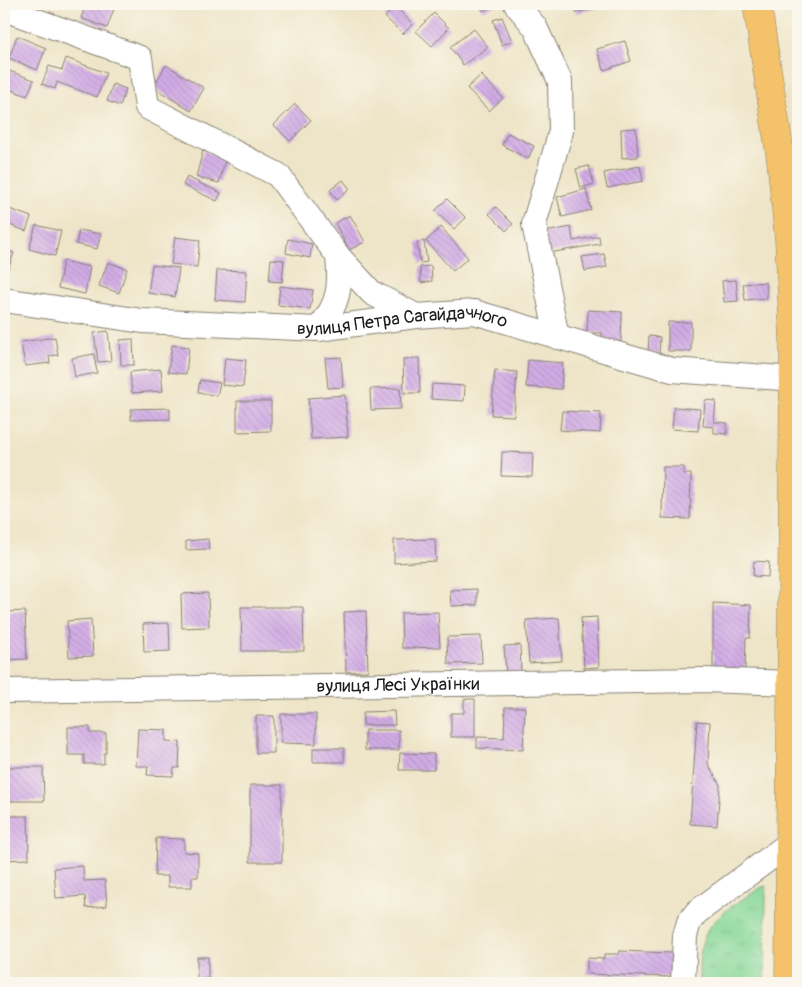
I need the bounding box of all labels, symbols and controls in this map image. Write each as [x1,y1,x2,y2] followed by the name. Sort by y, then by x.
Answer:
[296,301,511,341] street label: вулиця Петра Сагайдачного
[316,673,480,698] street label: вулиця Лесі Українки

